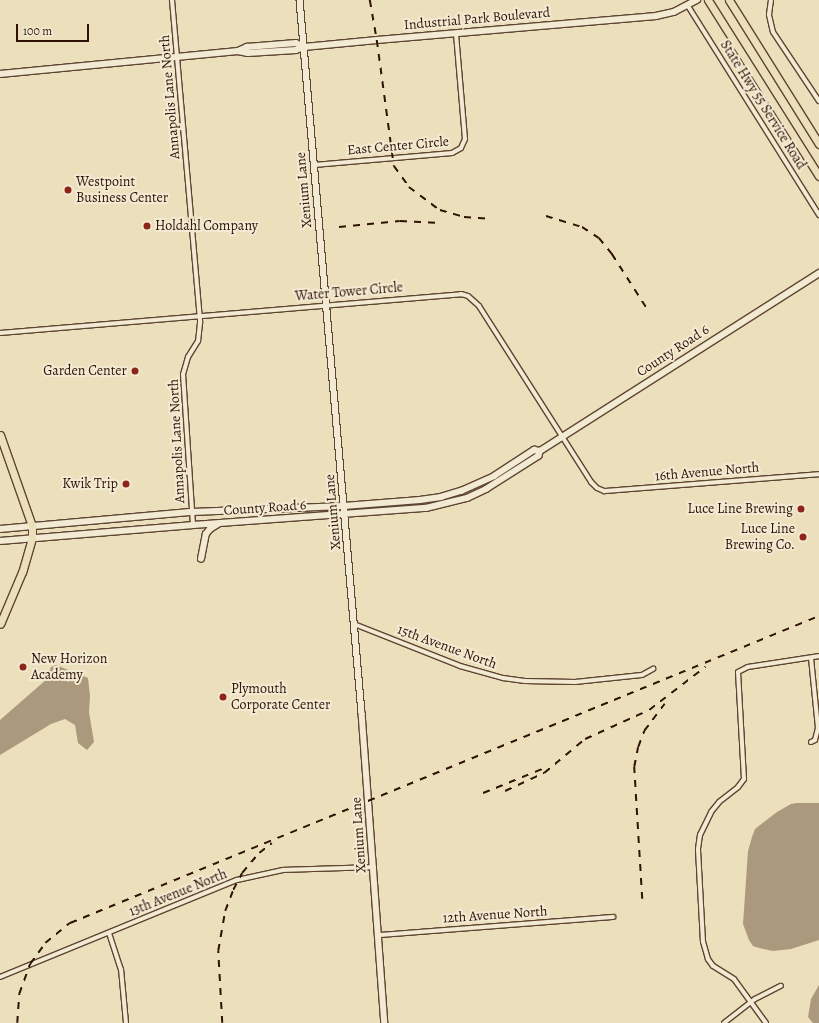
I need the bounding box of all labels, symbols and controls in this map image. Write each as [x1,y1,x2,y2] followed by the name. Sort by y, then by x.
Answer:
[403,4,551,34] street label: Industrial Park Boulevard
[18,16,91,42] scale bar
[23,23,52,39] text: 100 m
[156,34,184,160] street label: Annapolis Lane North
[716,37,810,173] street label: State Hwy 55 Service Road
[346,133,450,159] street label: East Center Circle
[292,151,316,229] street label: Xenium Lane
[76,174,168,206] place label: Westpoint Business Center
[63,185,73,195] marker: Westpoint Business Center
[155,218,258,234] place label: Holdahl Company
[142,221,152,231] marker: Holdahl Company
[294,279,404,305] street label: Water Tower Circle
[634,321,712,381] street label: County Road 6
[43,363,127,379] place label: Garden Center
[130,366,140,376] marker: Garden Center
[165,378,189,504] street label: Annapolis Lane North
[654,459,760,485] street label: 16th Avenue North
[321,473,345,551] street label: Xenium Lane
[62,476,118,492] place label: Kwik Trip
[121,479,131,489] marker: Kwik Trip
[223,497,307,519] street label: County Road 6
[688,501,793,517] place label: Luce Line Brewing
[796,504,806,514] marker: Luce Line Brewing
[725,521,795,554] place label: Luce Line Brewing Co.
[798,532,808,542] marker: Luce Line Brewing Co.
[395,621,499,673] street label: 15th Avenue North
[31,651,107,684] place label: New Horizon Academy
[18,662,28,672] marker: New Horizon Academy
[231,681,330,714] place label: Plymouth Corporate Center
[218,692,228,702] marker: Plymouth Corporate Center
[348,796,370,874] street label: Xenium Lane
[127,866,229,920] street label: 13th Avenue North
[442,903,548,927] street label: 12th Avenue North

